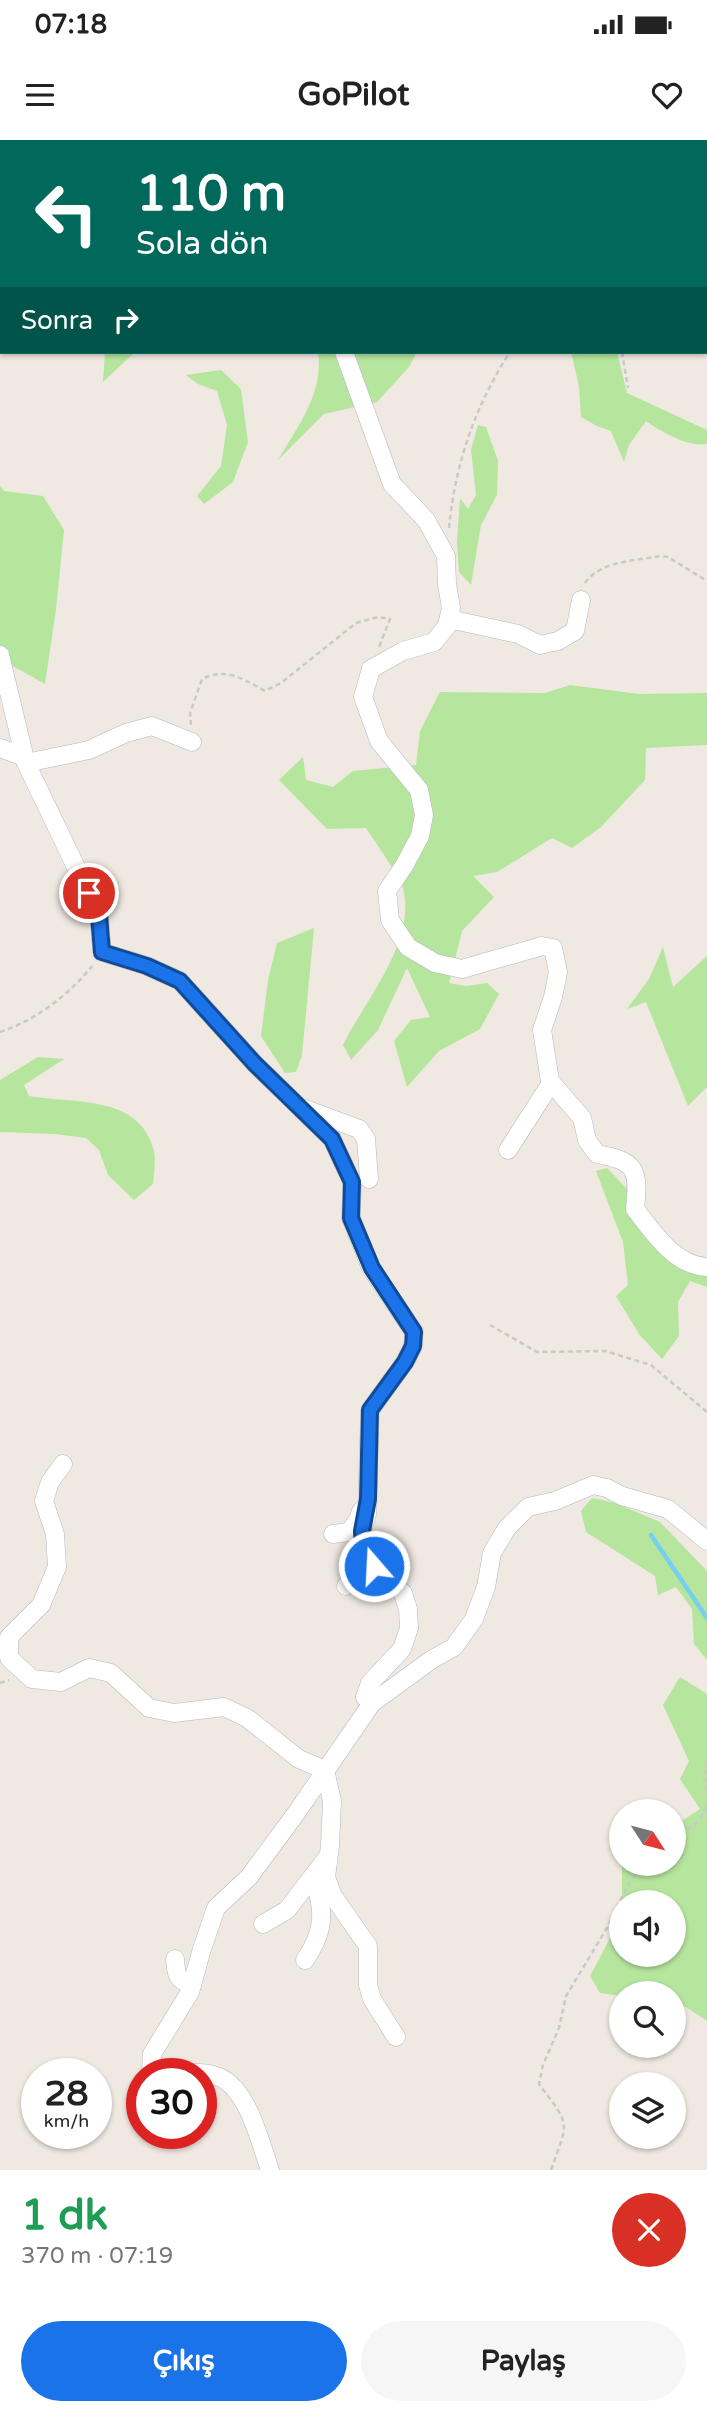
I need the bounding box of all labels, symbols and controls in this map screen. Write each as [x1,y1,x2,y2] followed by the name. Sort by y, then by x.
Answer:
[35,9,107,40] text: 07:18
[21,76,59,114] icon: menu
[298,76,409,114] text: GoPilot
[648,76,686,114] icon: heart
[136,165,286,224] text: 110 m
[21,168,112,259] icon: left
[136,225,269,263] text: Sola dön
[107,301,145,339] icon: right
[21,305,93,336] text: Sonra
[59,863,119,923] pin
[70,874,108,912] icon: arrive
[337,1529,411,1603] position arrow
[609,1799,686,1876] north arrow
[609,1799,686,2149] map controls
[609,1890,686,1967] button: sound
[609,1981,686,2058] button: search
[126,2058,217,2149] speed limit sign: 30
[609,2072,686,2149] button: layers
[45,2073,88,2115] text: 28
[44,2110,89,2132] text: km/h
[21,2190,108,2241] text: 1 dk
[612,2193,686,2267] button: close
[21,2242,173,2270] text: 370 m · 07:19
[21,2321,347,2401] button: Çıkış
[361,2321,686,2401] button: Paylaş

